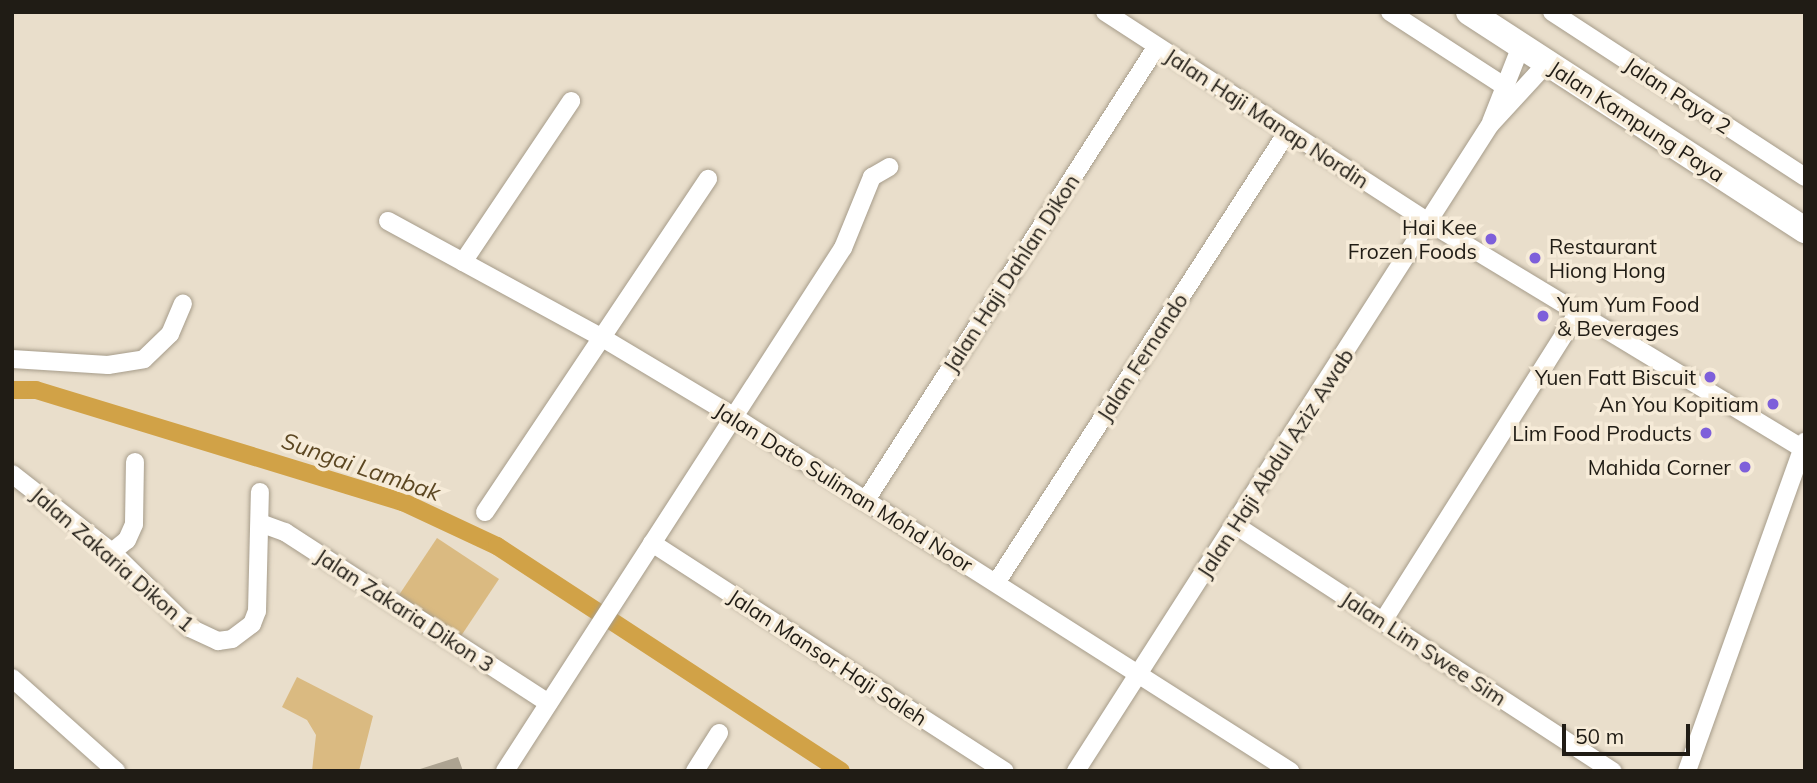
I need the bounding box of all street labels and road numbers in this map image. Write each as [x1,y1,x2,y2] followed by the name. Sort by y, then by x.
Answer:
[1160,43,1374,193] street label: Jalan Haji Manap Nordin
[1620,51,1736,139] street label: Jalan Paya 2
[1545,55,1729,187] street label: Jalan Kampung Paya
[938,169,1084,377] street label: Jalan Haji Dahlan Dikon
[1091,288,1193,426] street label: Jalan Fernando
[1191,344,1359,582] street label: Jalan Haji Abdul Aziz Awab
[710,397,978,577] street label: Jalan Dato Suliman Mohd Noor
[26,481,200,637] street label: Jalan Zakaria Dikon 1
[311,543,499,677] street label: Jalan Zakaria Dikon 3
[724,583,932,731] street label: Jalan Mansor Haji Saleh
[1337,585,1511,711] street label: Jalan Lim Swee Sim

